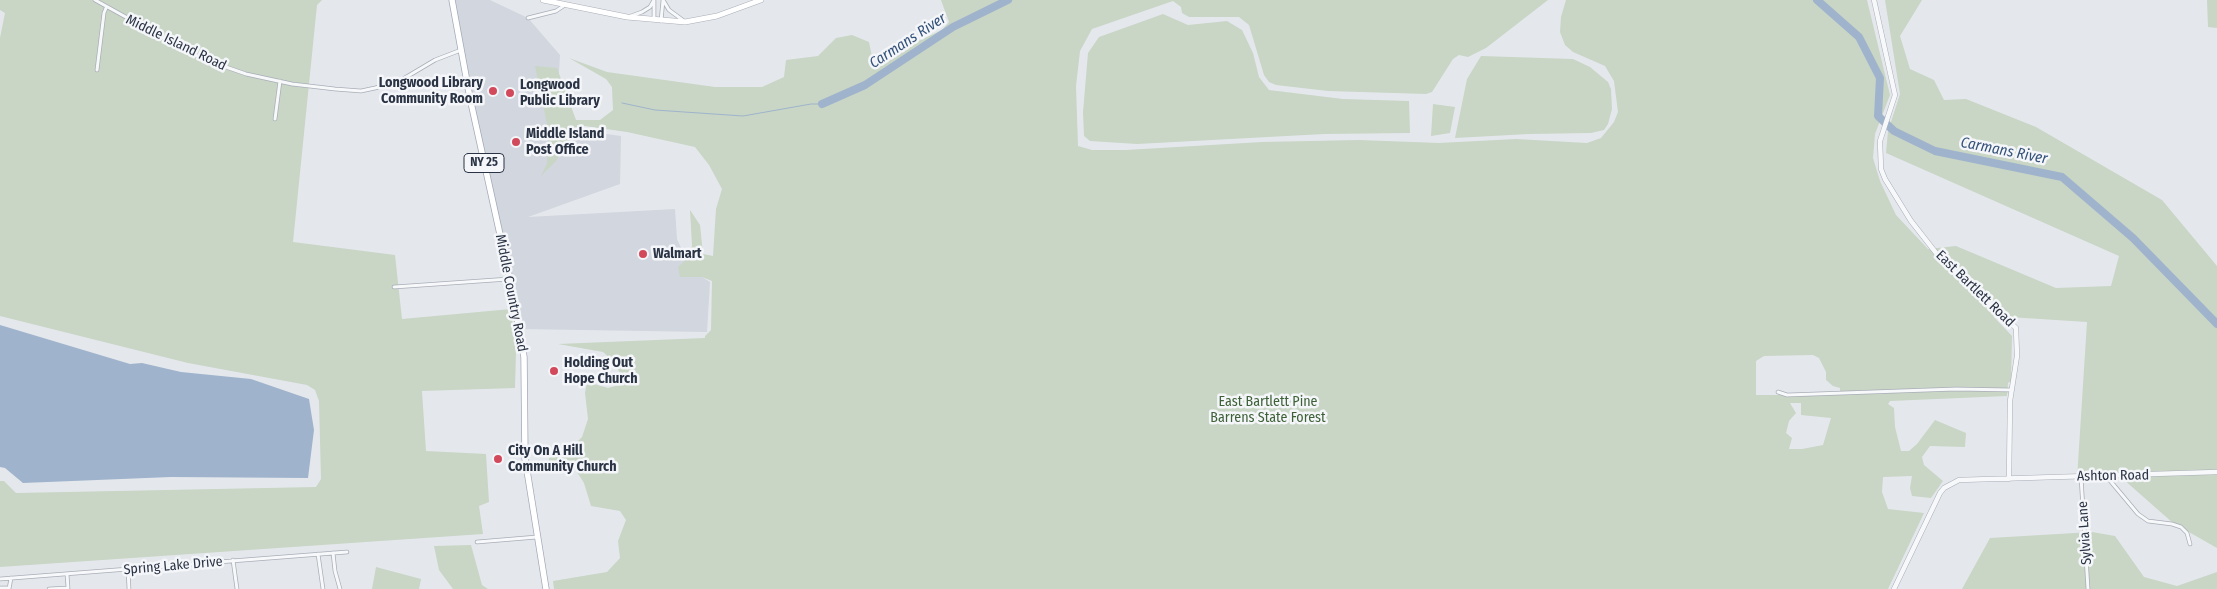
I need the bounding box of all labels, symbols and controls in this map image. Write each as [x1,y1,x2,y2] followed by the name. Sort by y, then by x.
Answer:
[866,10,950,72] water label: Carmans River
[123,11,229,75] street label: Middle Island Road
[379,75,483,108] place label: Longwood Library Community Room
[520,77,600,110] place label: Longwood Public Library
[487,85,499,97] marker: Longwood Library Community Room
[504,87,516,99] marker: Longwood Public Library
[526,126,604,158] place label: Middle Island Post Office
[1959,134,2049,168] water label: Carmans River
[510,136,522,148] marker: Middle Island Post Office
[464,154,504,172] road number: NY 25
[491,233,531,353] street label: Middle Country Road
[653,246,702,262] place label: Walmart
[1932,247,2018,331] street label: East Bartlett Road
[637,248,649,260] marker: Walmart
[564,355,637,388] place label: Holding Out Hope Church
[548,365,560,377] marker: Holding Out Hope Church
[1210,394,1326,427] park label: East Bartlett Pine Barrens State Forest
[508,443,617,476] place label: City On A Hill Community Church
[492,453,504,465] marker: City On A Hill Community Church
[2077,467,2149,485] street label: Ashton Road
[2074,501,2096,565] street label: Sylvia Lane
[123,553,223,579] street label: Spring Lake Drive

